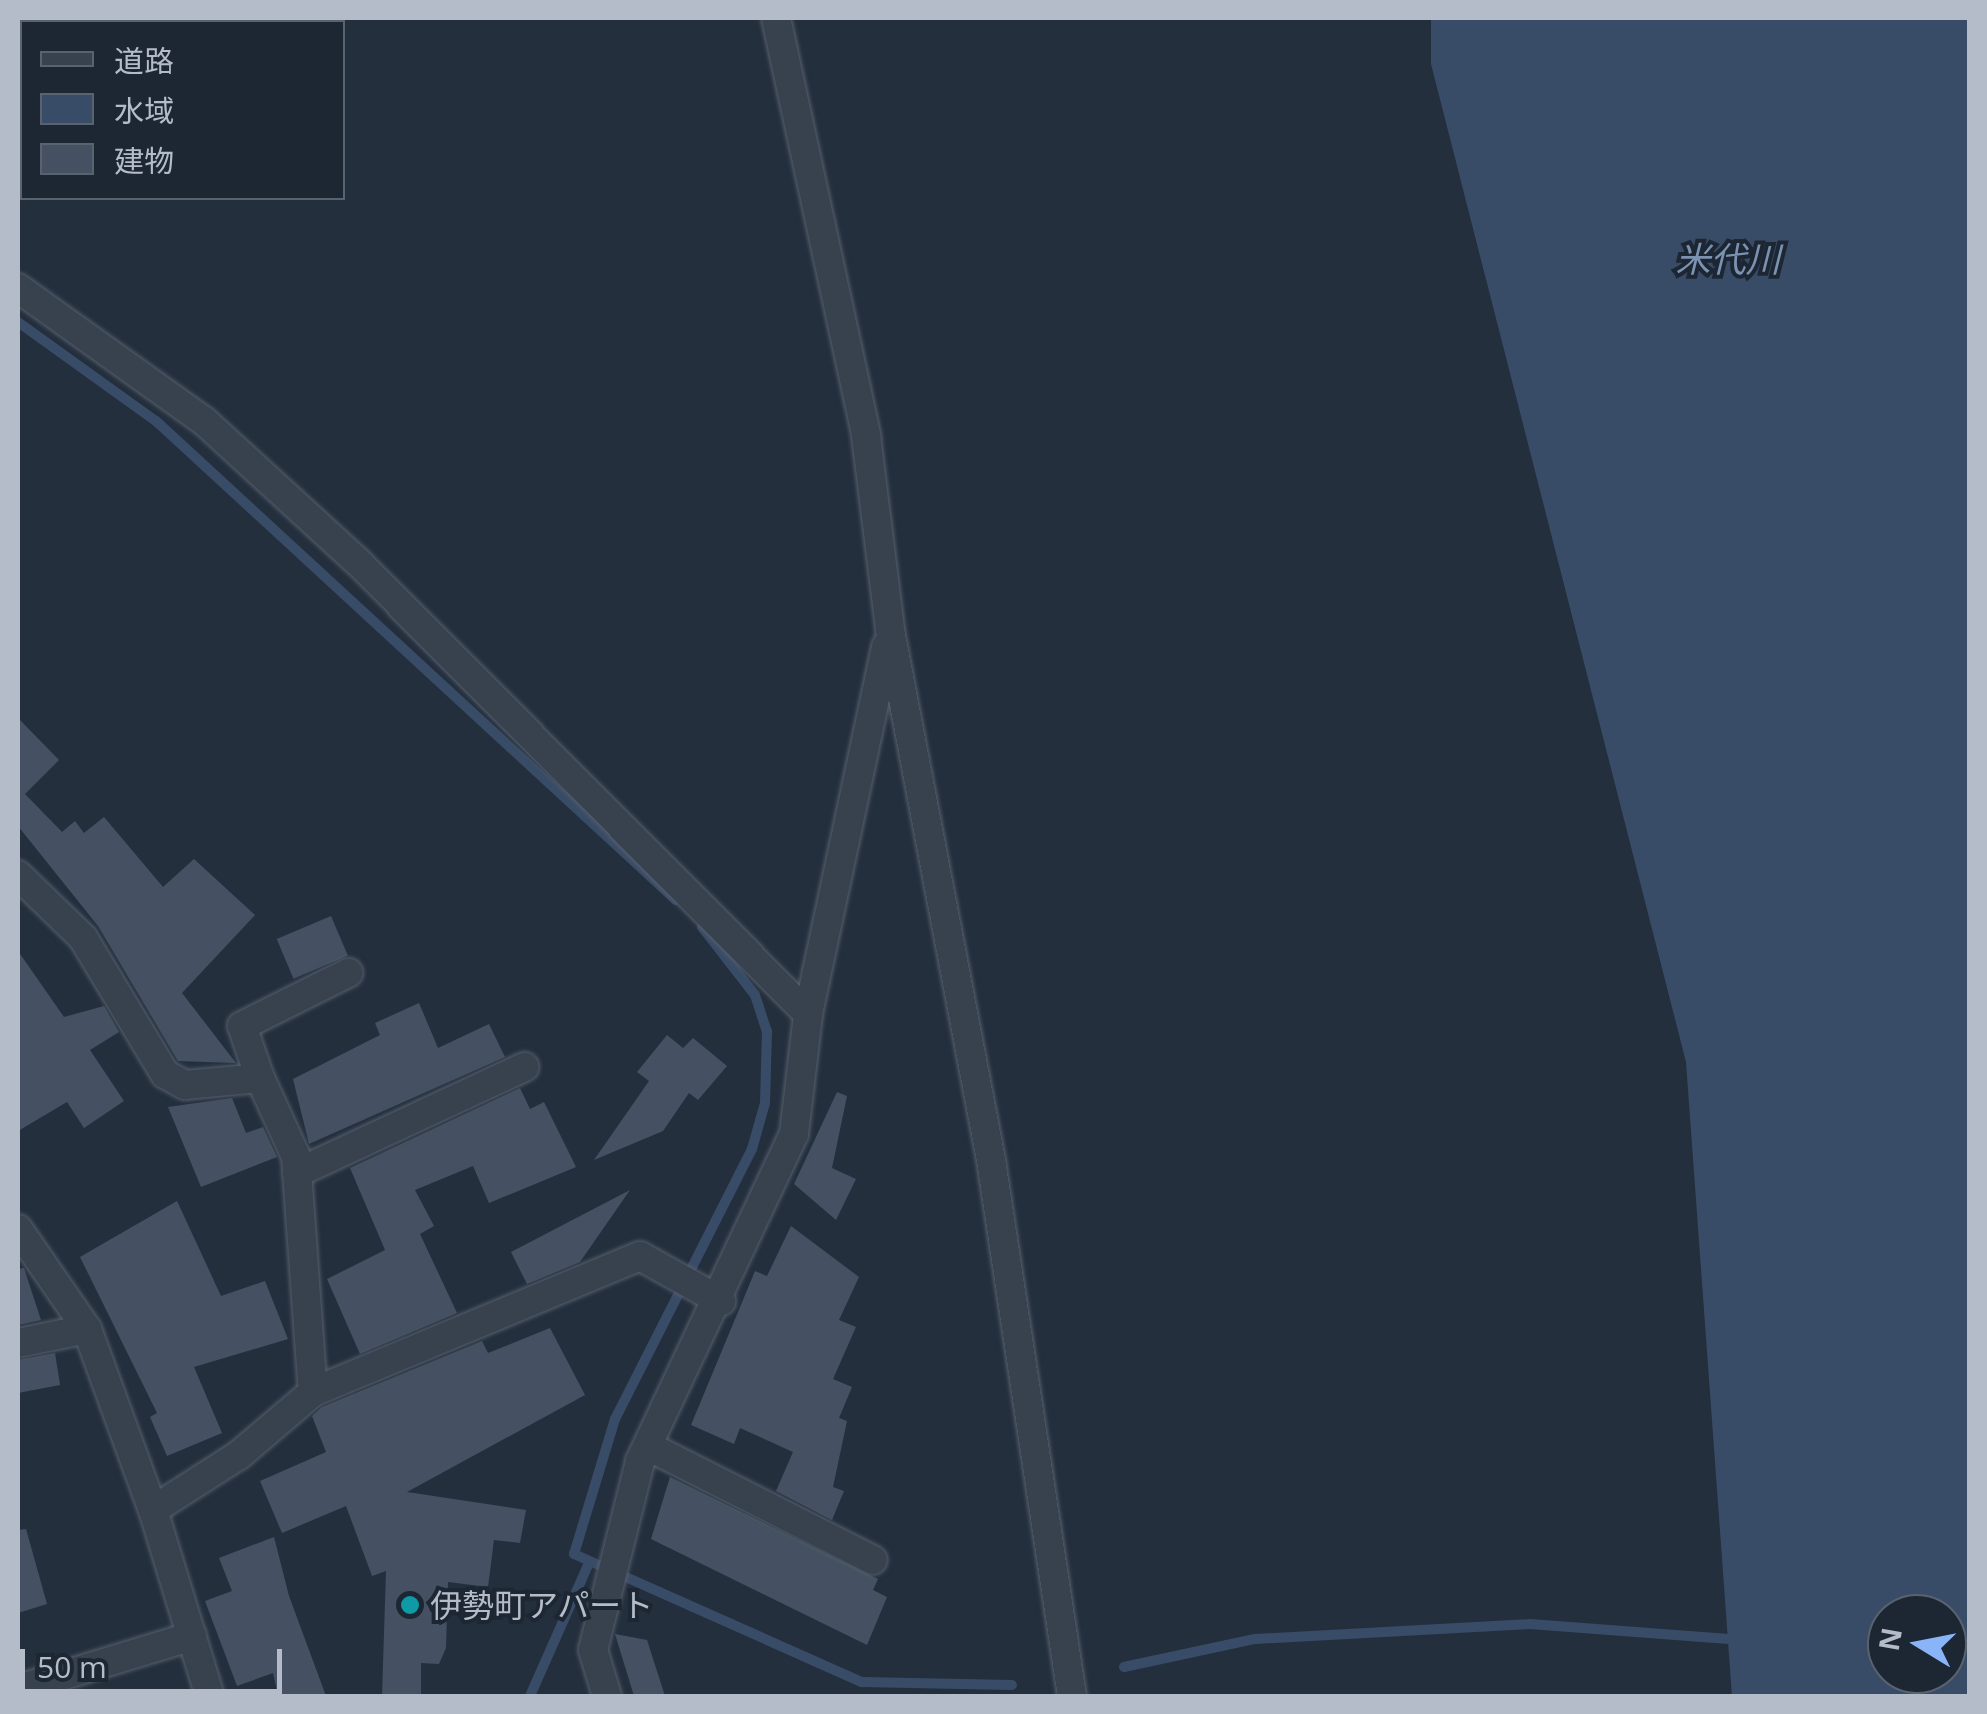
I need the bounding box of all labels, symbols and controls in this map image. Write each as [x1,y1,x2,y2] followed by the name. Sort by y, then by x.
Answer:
[20,20,345,200] legend
[114,40,174,81] text: 道路
[114,90,174,131] text: 水域
[114,140,174,181] text: 建物
[1676,238,1780,280] water label: 米代川
[430,1586,654,1624] place label: 伊勢町アパート
[399,1594,421,1616] marker: 伊勢町アパート
[1867,1594,1967,1694] north arrow
[1869,1625,1910,1654] text: N
[25,1629,288,1691] scale bar
[37,1646,107,1687] text: 50 m

